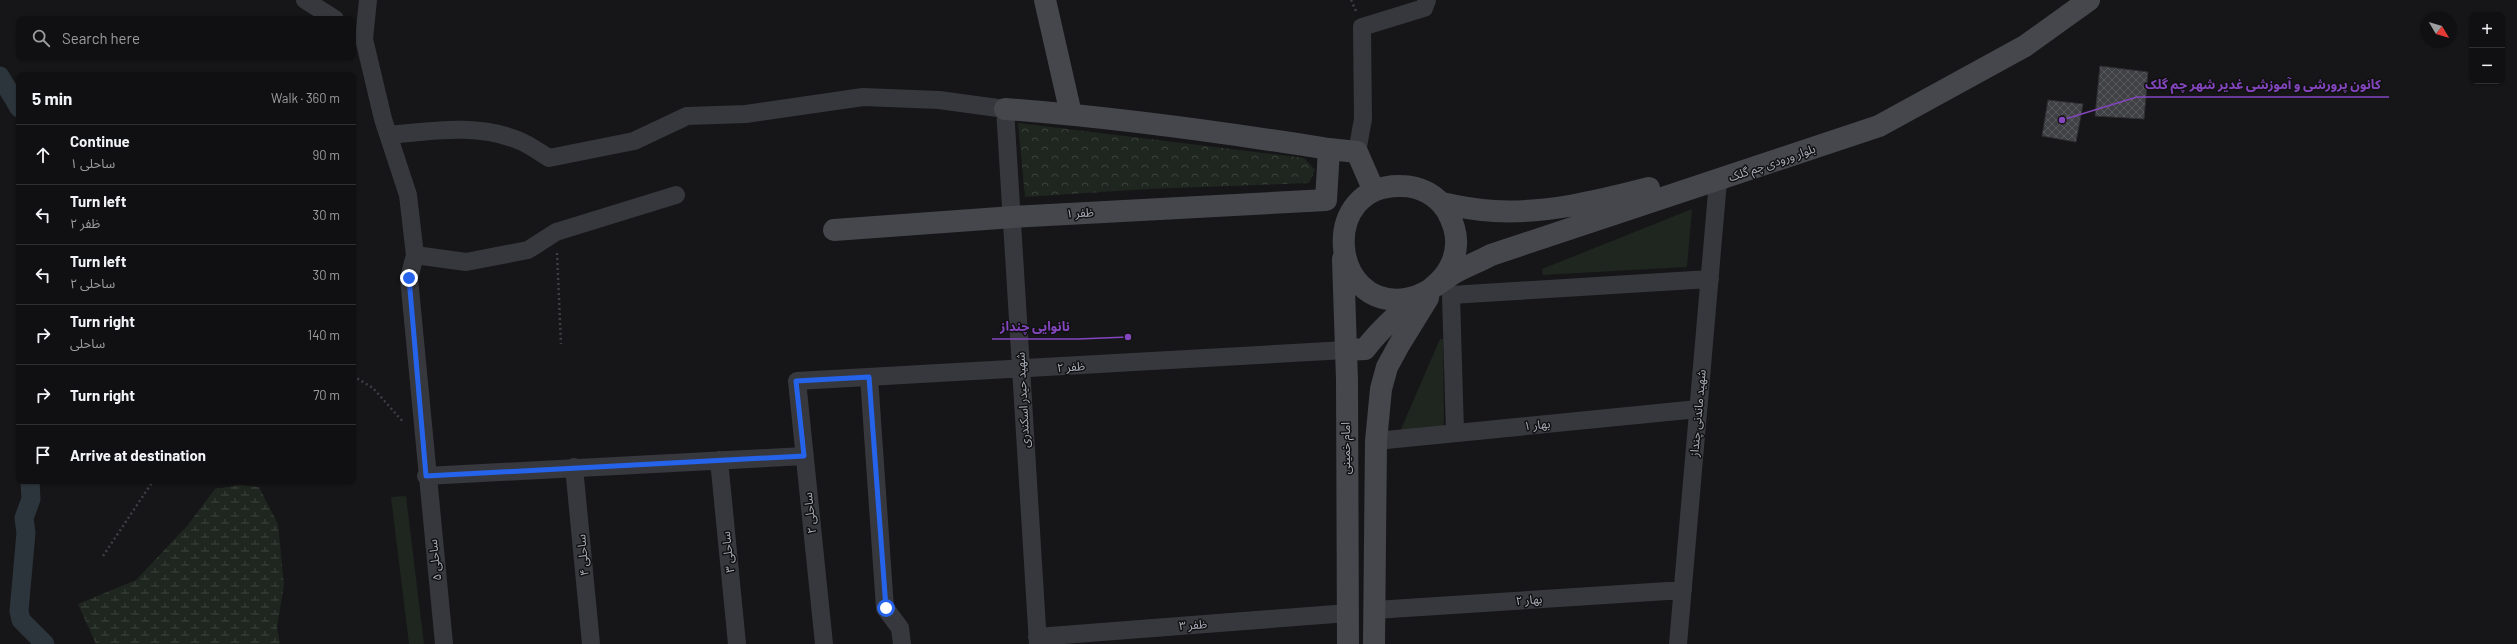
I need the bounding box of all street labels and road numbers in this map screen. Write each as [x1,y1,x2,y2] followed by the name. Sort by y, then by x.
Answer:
[1726,141,1818,186] street label: بلوار ورودی چم گلک
[1066,204,1094,221] street label: ظفر ۱
[1013,352,1033,448] street label: شهید حیدر اسکندری
[1056,358,1086,375] street label: ظفر ۲
[1686,369,1710,458] street label: شهید ماندنی چنداز
[1523,416,1551,433] street label: بهار ۱
[1338,422,1355,474] street label: امام خمینی
[800,492,819,535] street label: ساحلی ۲
[718,531,737,574] street label: ساحلی ۳
[573,534,592,576] street label: ساحلی ۴
[425,539,444,582] street label: ساحلی ۵
[1515,591,1543,608] street label: بهار ۲
[1178,616,1208,633] street label: ظفر ۳

